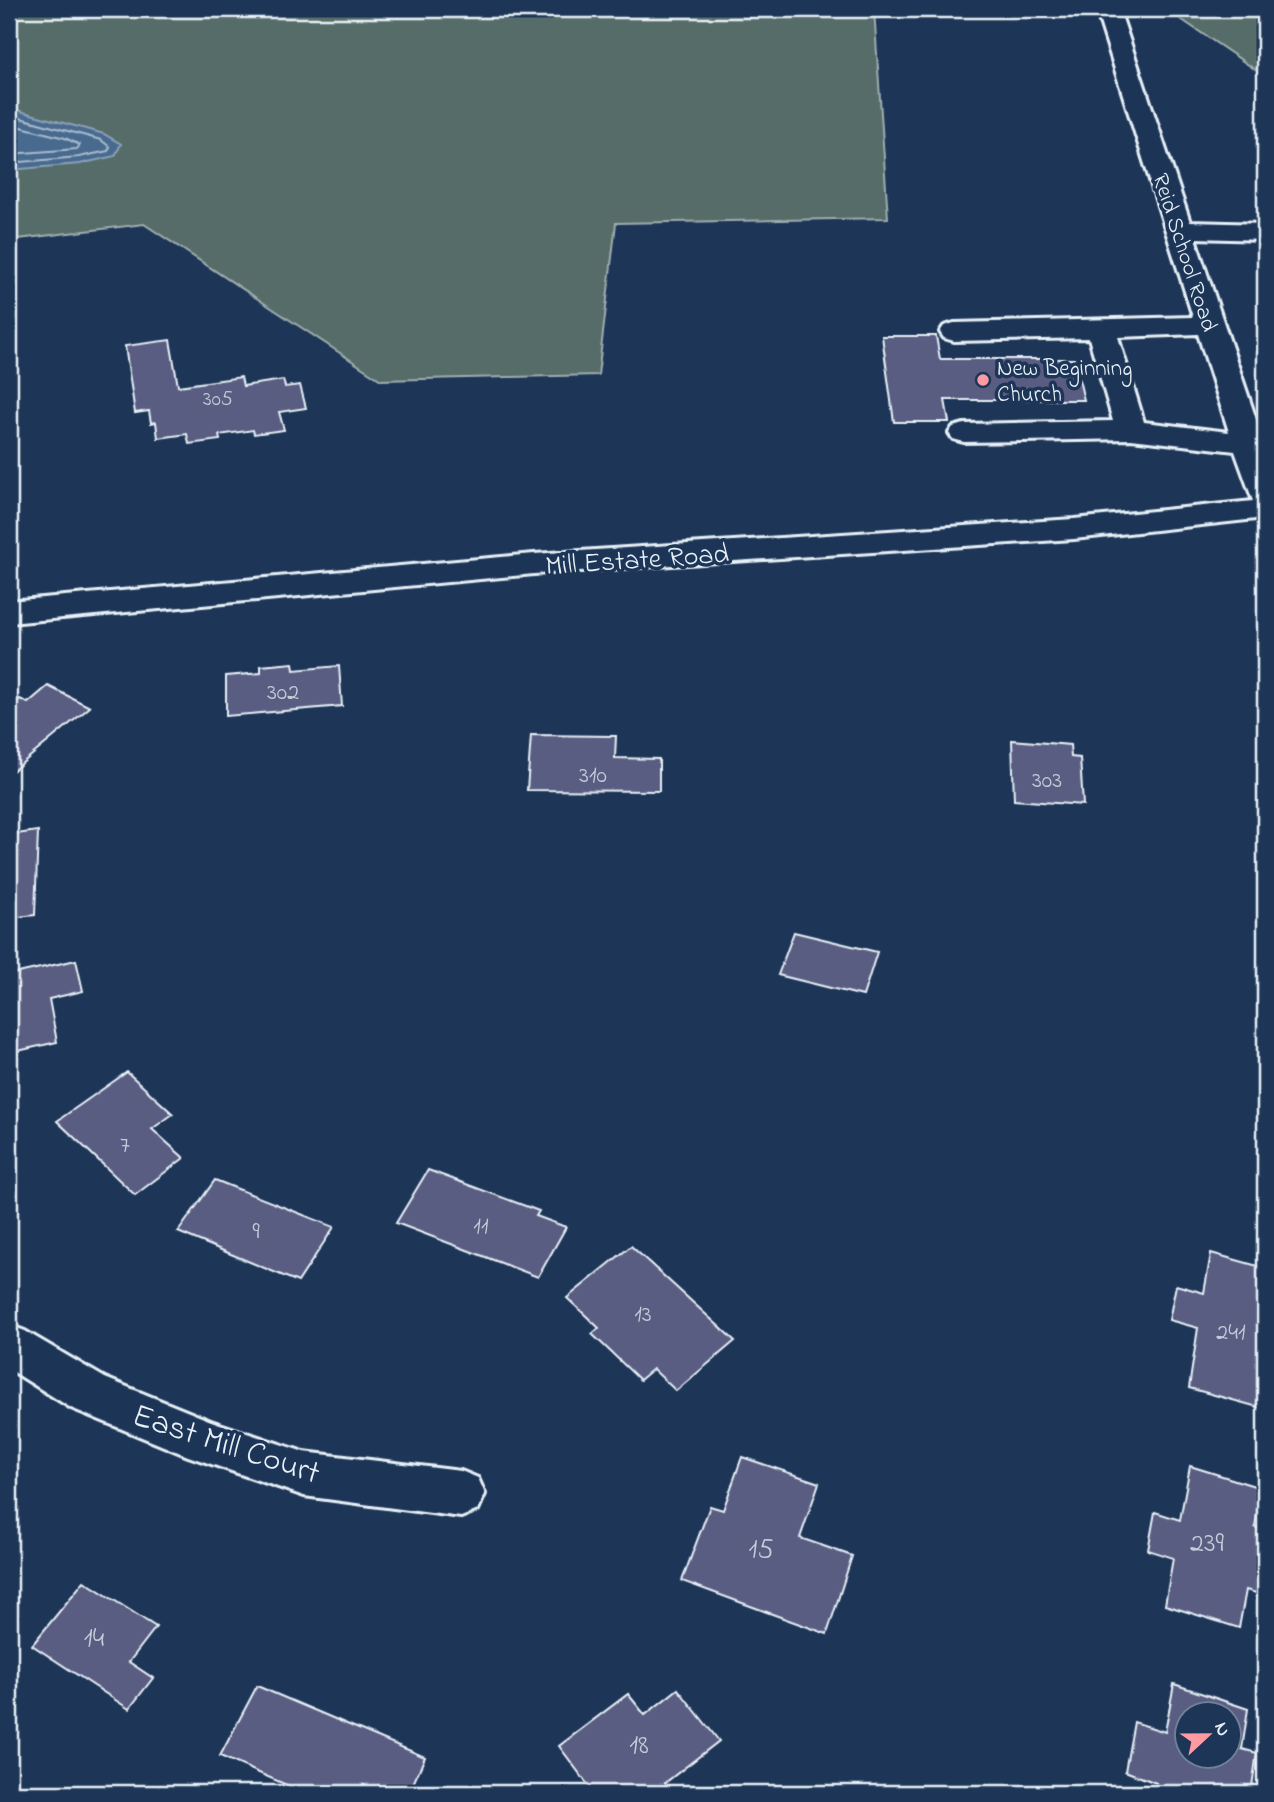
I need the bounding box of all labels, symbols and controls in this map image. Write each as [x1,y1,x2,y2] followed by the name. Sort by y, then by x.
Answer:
[1142,169,1225,336] street label: Reid School Road
[997,353,1132,412] place label: New Beginning Church
[975,372,991,388] marker: New Beginning Church
[203,385,233,415] house number: 305
[544,535,731,588] street label: Mill Estate Road
[267,676,299,711] house number: 302
[579,759,607,794] house number: 310
[1032,764,1062,799] house number: 303
[120,1129,130,1164] house number: 7
[473,1210,489,1245] house number: 11
[252,1215,260,1250] house number: 9
[634,1298,652,1333] house number: 13
[1216,1316,1246,1351] house number: 241
[126,1393,326,1499] street label: East Mill Court
[1190,1524,1225,1565] house number: 239
[749,1530,773,1571] house number: 15
[84,1619,105,1660] house number: 14
[1172,1700,1242,1770] north arrow
[1207,1719,1236,1741] text: N
[629,1726,649,1767] house number: 18

